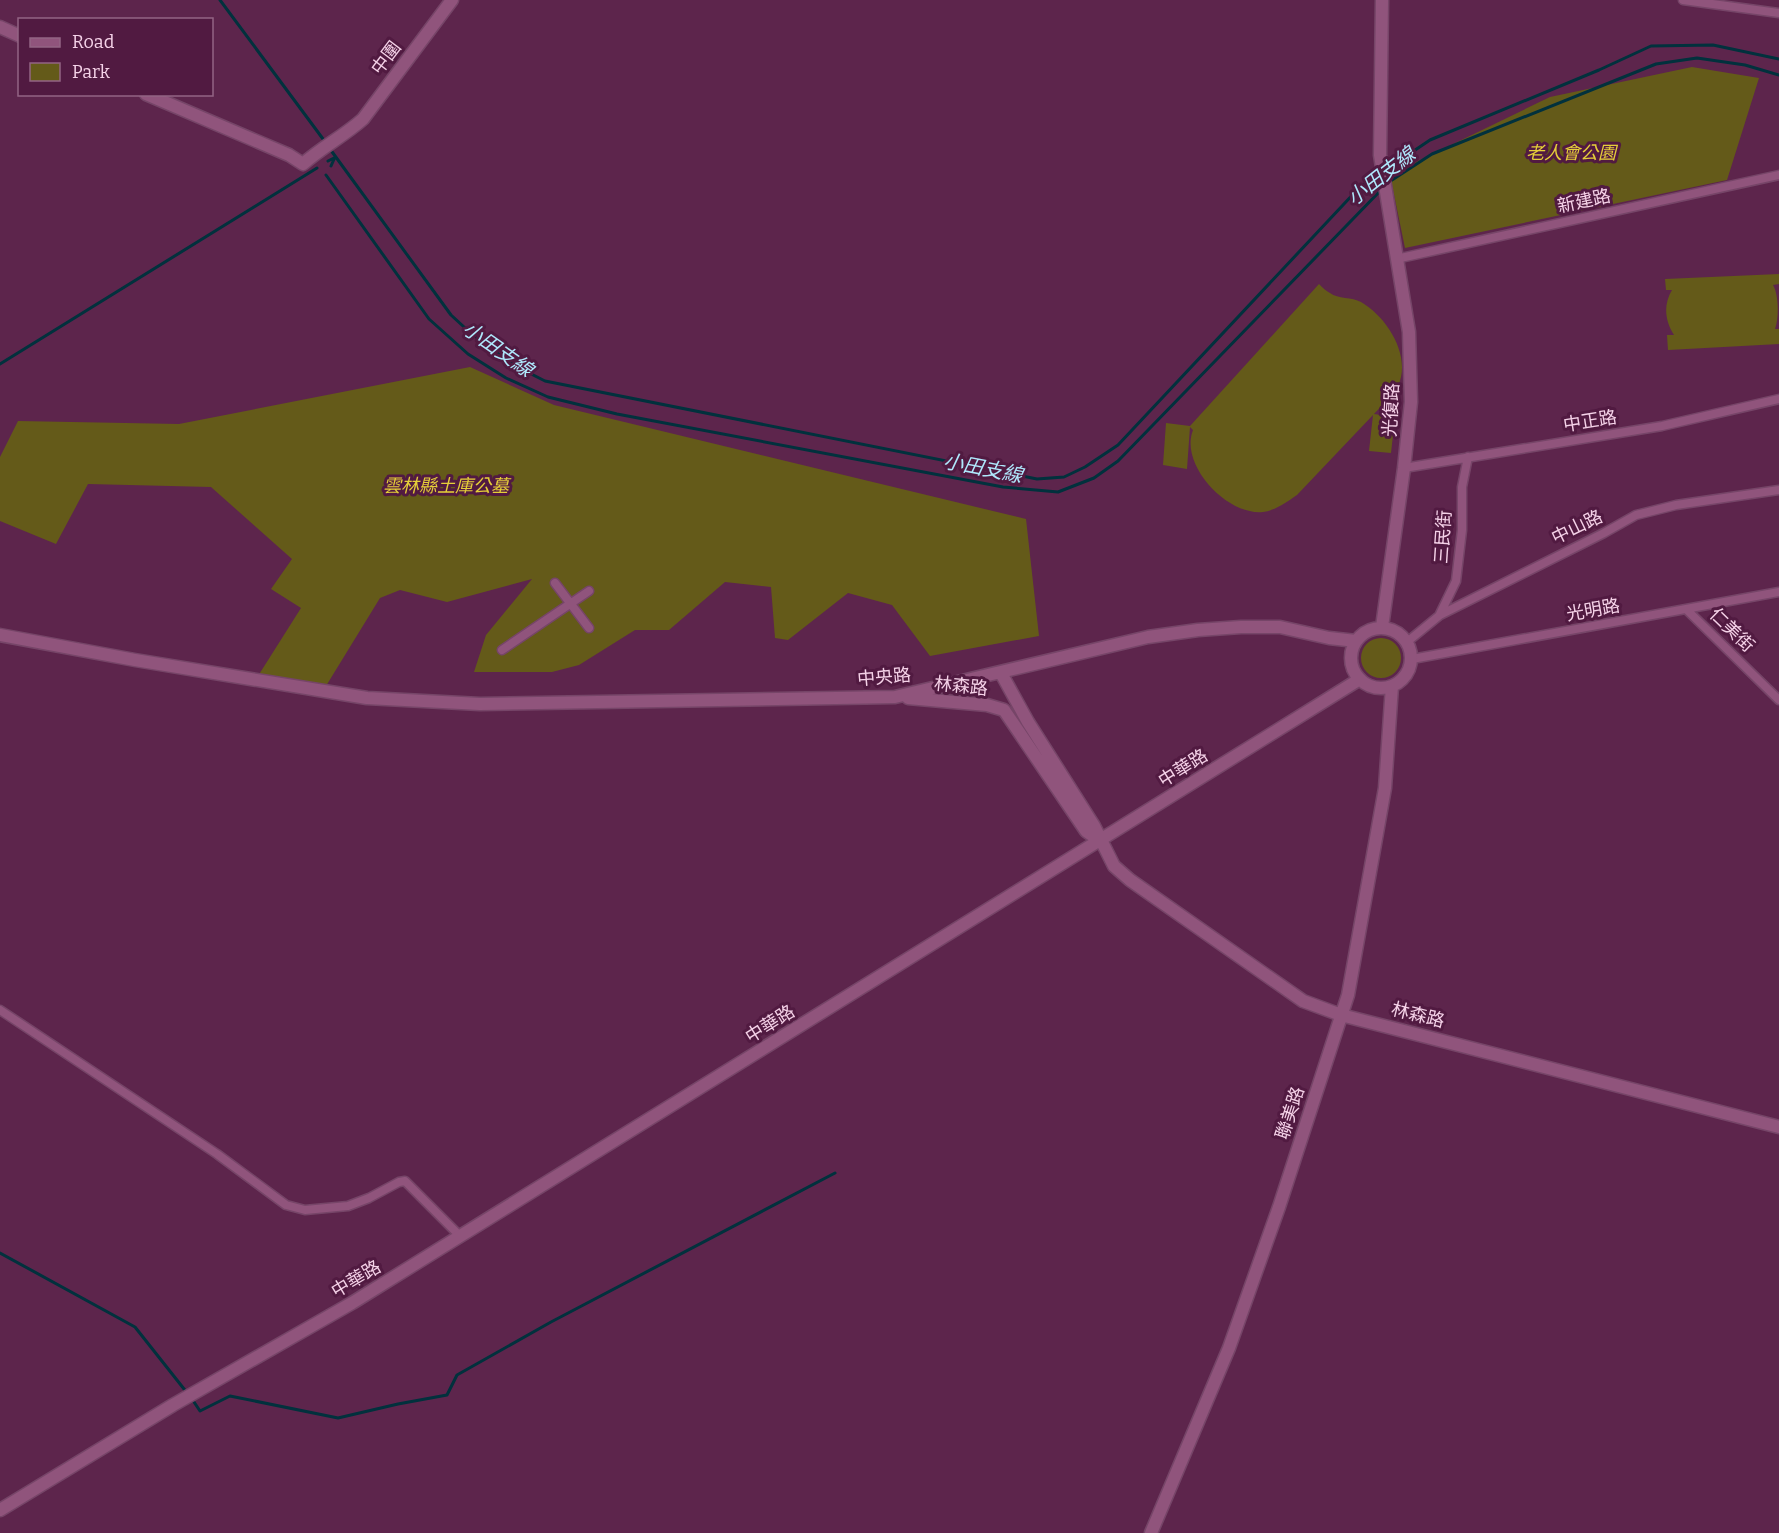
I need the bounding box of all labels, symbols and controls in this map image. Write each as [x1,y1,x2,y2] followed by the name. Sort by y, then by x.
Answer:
[18,18,213,96] legend
[72,31,115,53] text: Road
[366,37,406,79] street label: 中圍
[72,61,111,83] text: Park
[1342,141,1421,210] water label: 小田支線
[1526,142,1619,164] park label: 老人會公園
[1555,185,1613,217] street label: 新建路
[458,316,539,383] water label: 小田支線
[1379,382,1403,438] street label: 光復路
[1562,406,1618,436] street label: 中正路
[941,449,1027,488] water label: 小田支線
[383,475,512,497] park label: 雲林縣土庫公墓
[1548,505,1606,549] street label: 中山路
[1430,509,1456,565] street label: 三民街
[1565,594,1621,626] street label: 光明路
[1705,603,1759,657] street label: 仁美街
[856,664,912,690] street label: 中央路
[933,672,989,700] street label: 林森路
[1154,744,1212,792] street label: 中華路
[1389,998,1447,1032] street label: 林森路
[741,1000,799,1048] street label: 中華路
[1271,1084,1309,1142] street label: 聯美路
[327,1256,385,1302] street label: 中華路

